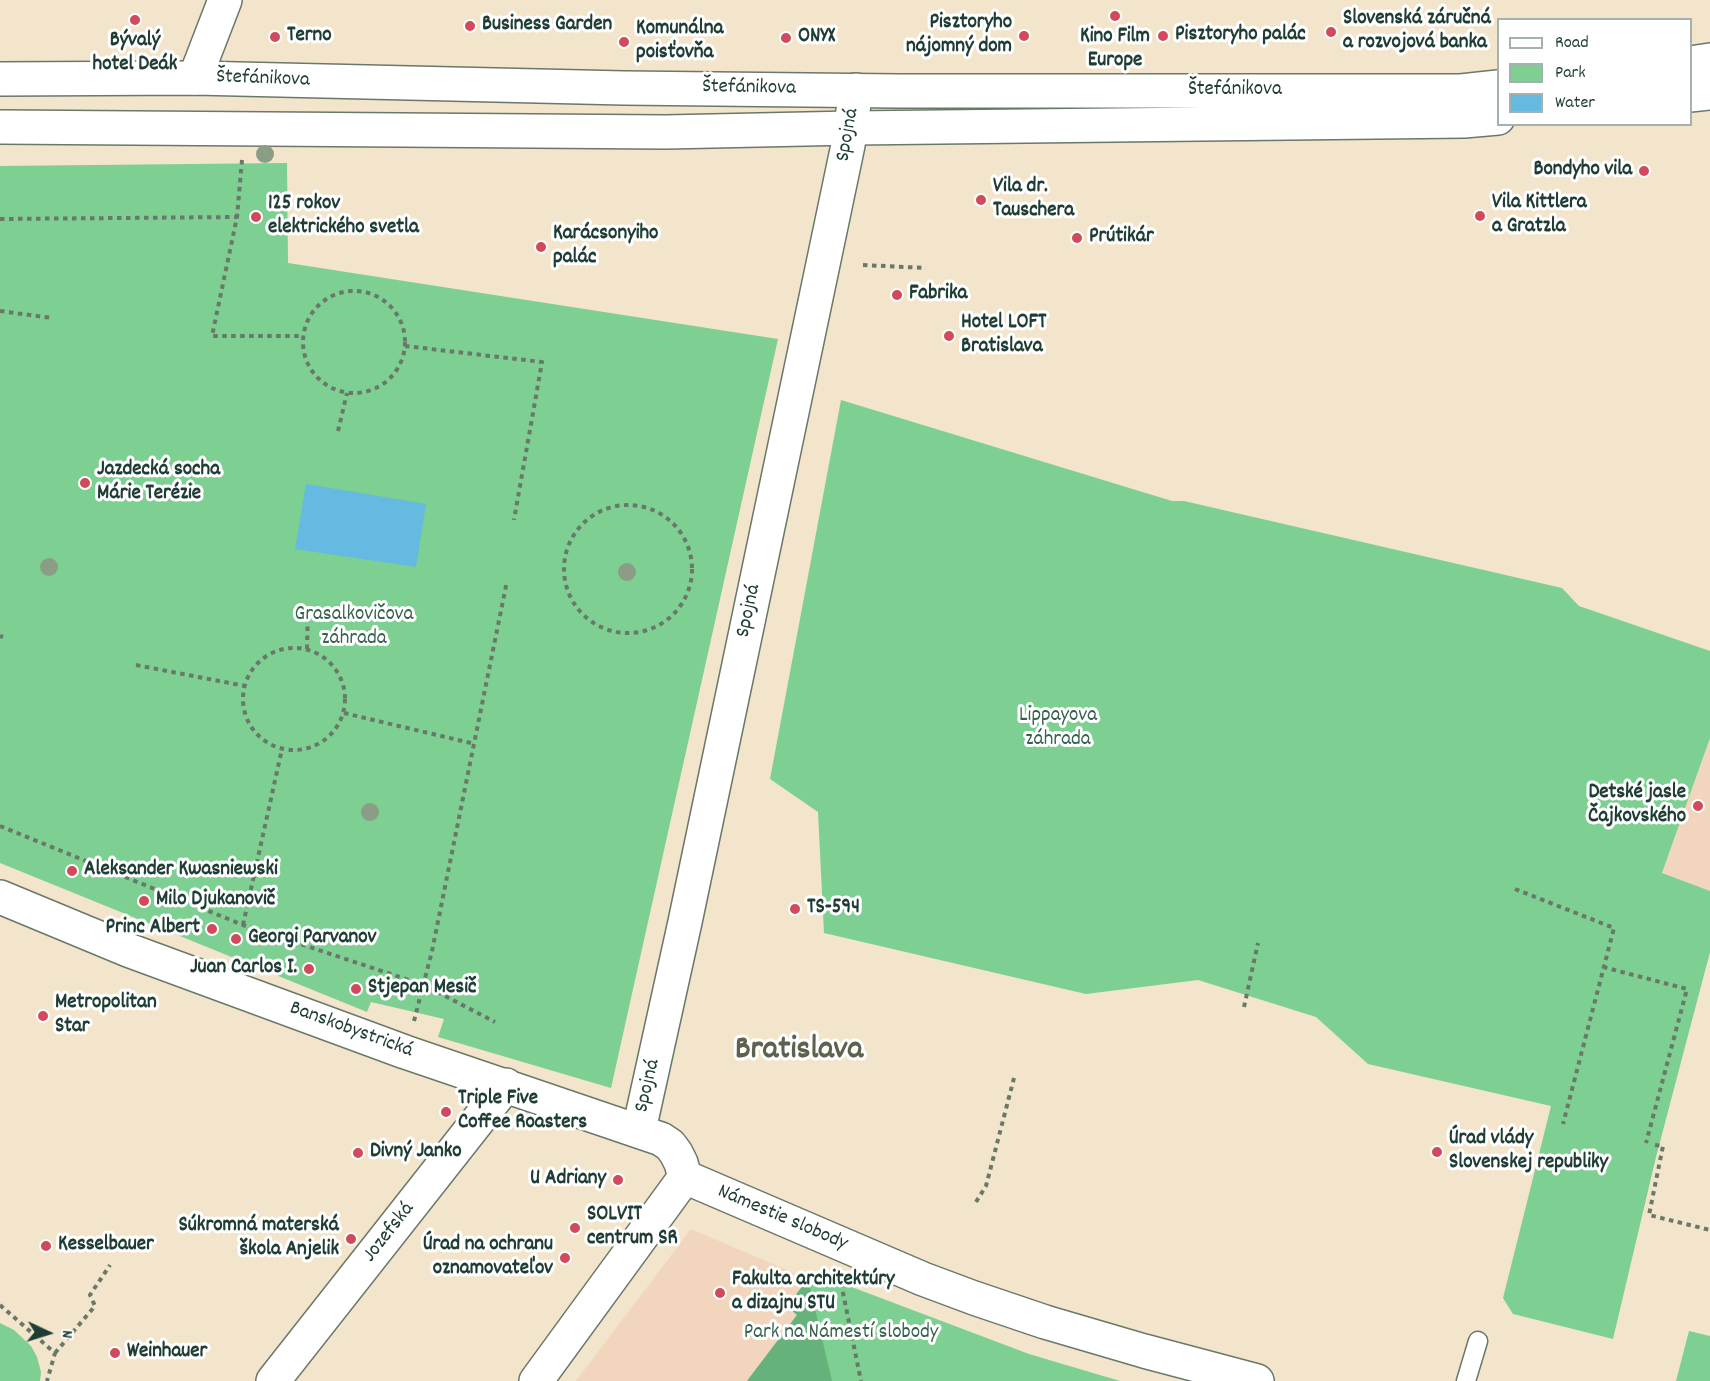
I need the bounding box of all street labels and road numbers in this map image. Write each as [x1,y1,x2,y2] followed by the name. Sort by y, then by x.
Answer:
[216,66,310,94] street label: Štefánikova
[702,76,796,102] street label: Štefánikova
[1188,78,1282,104] street label: Štefánikova
[832,106,866,164] street label: Spojná
[732,582,768,640] street label: Spojná
[286,997,416,1065] street label: Banskobystrická
[631,1057,667,1115] street label: Spojná
[713,1180,851,1258] street label: Námestie slobody
[359,1198,421,1268] street label: Jozefská

